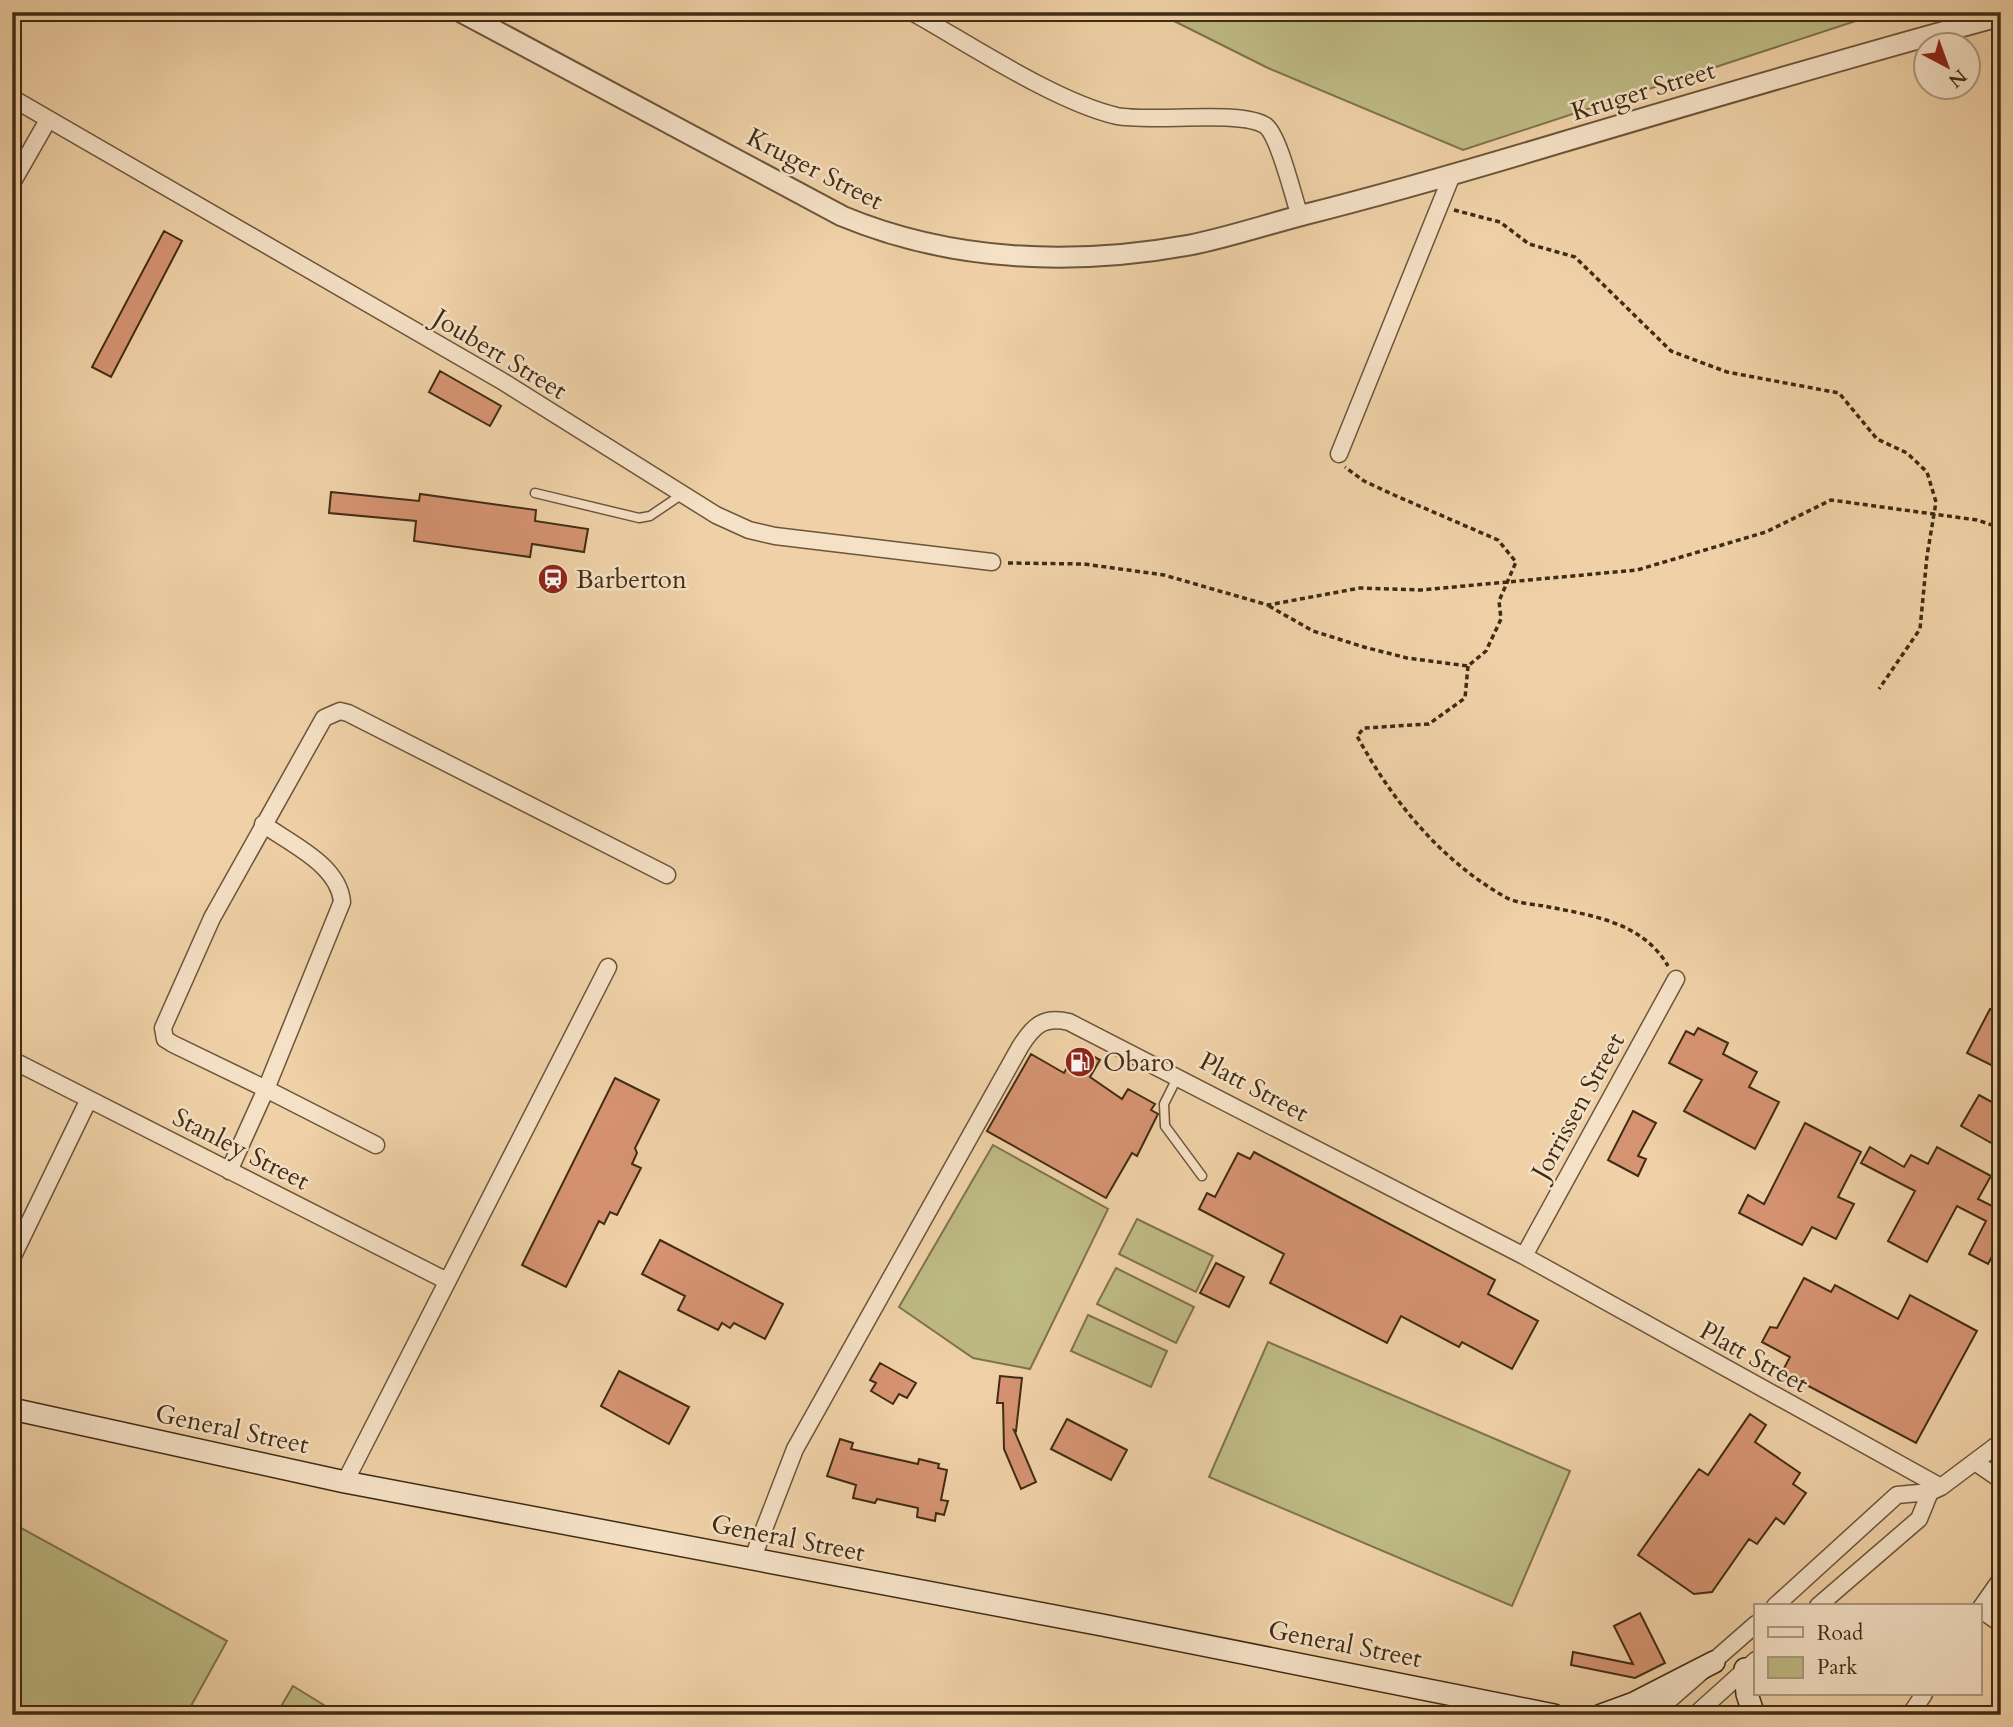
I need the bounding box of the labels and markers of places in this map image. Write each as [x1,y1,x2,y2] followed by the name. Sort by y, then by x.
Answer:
[536,562,570,596] station icon: Barberton
[576,562,687,597] place label: Barberton
[1063,1045,1097,1079] fuel station icon: Obaro
[1103,1045,1174,1080] place label: Obaro

